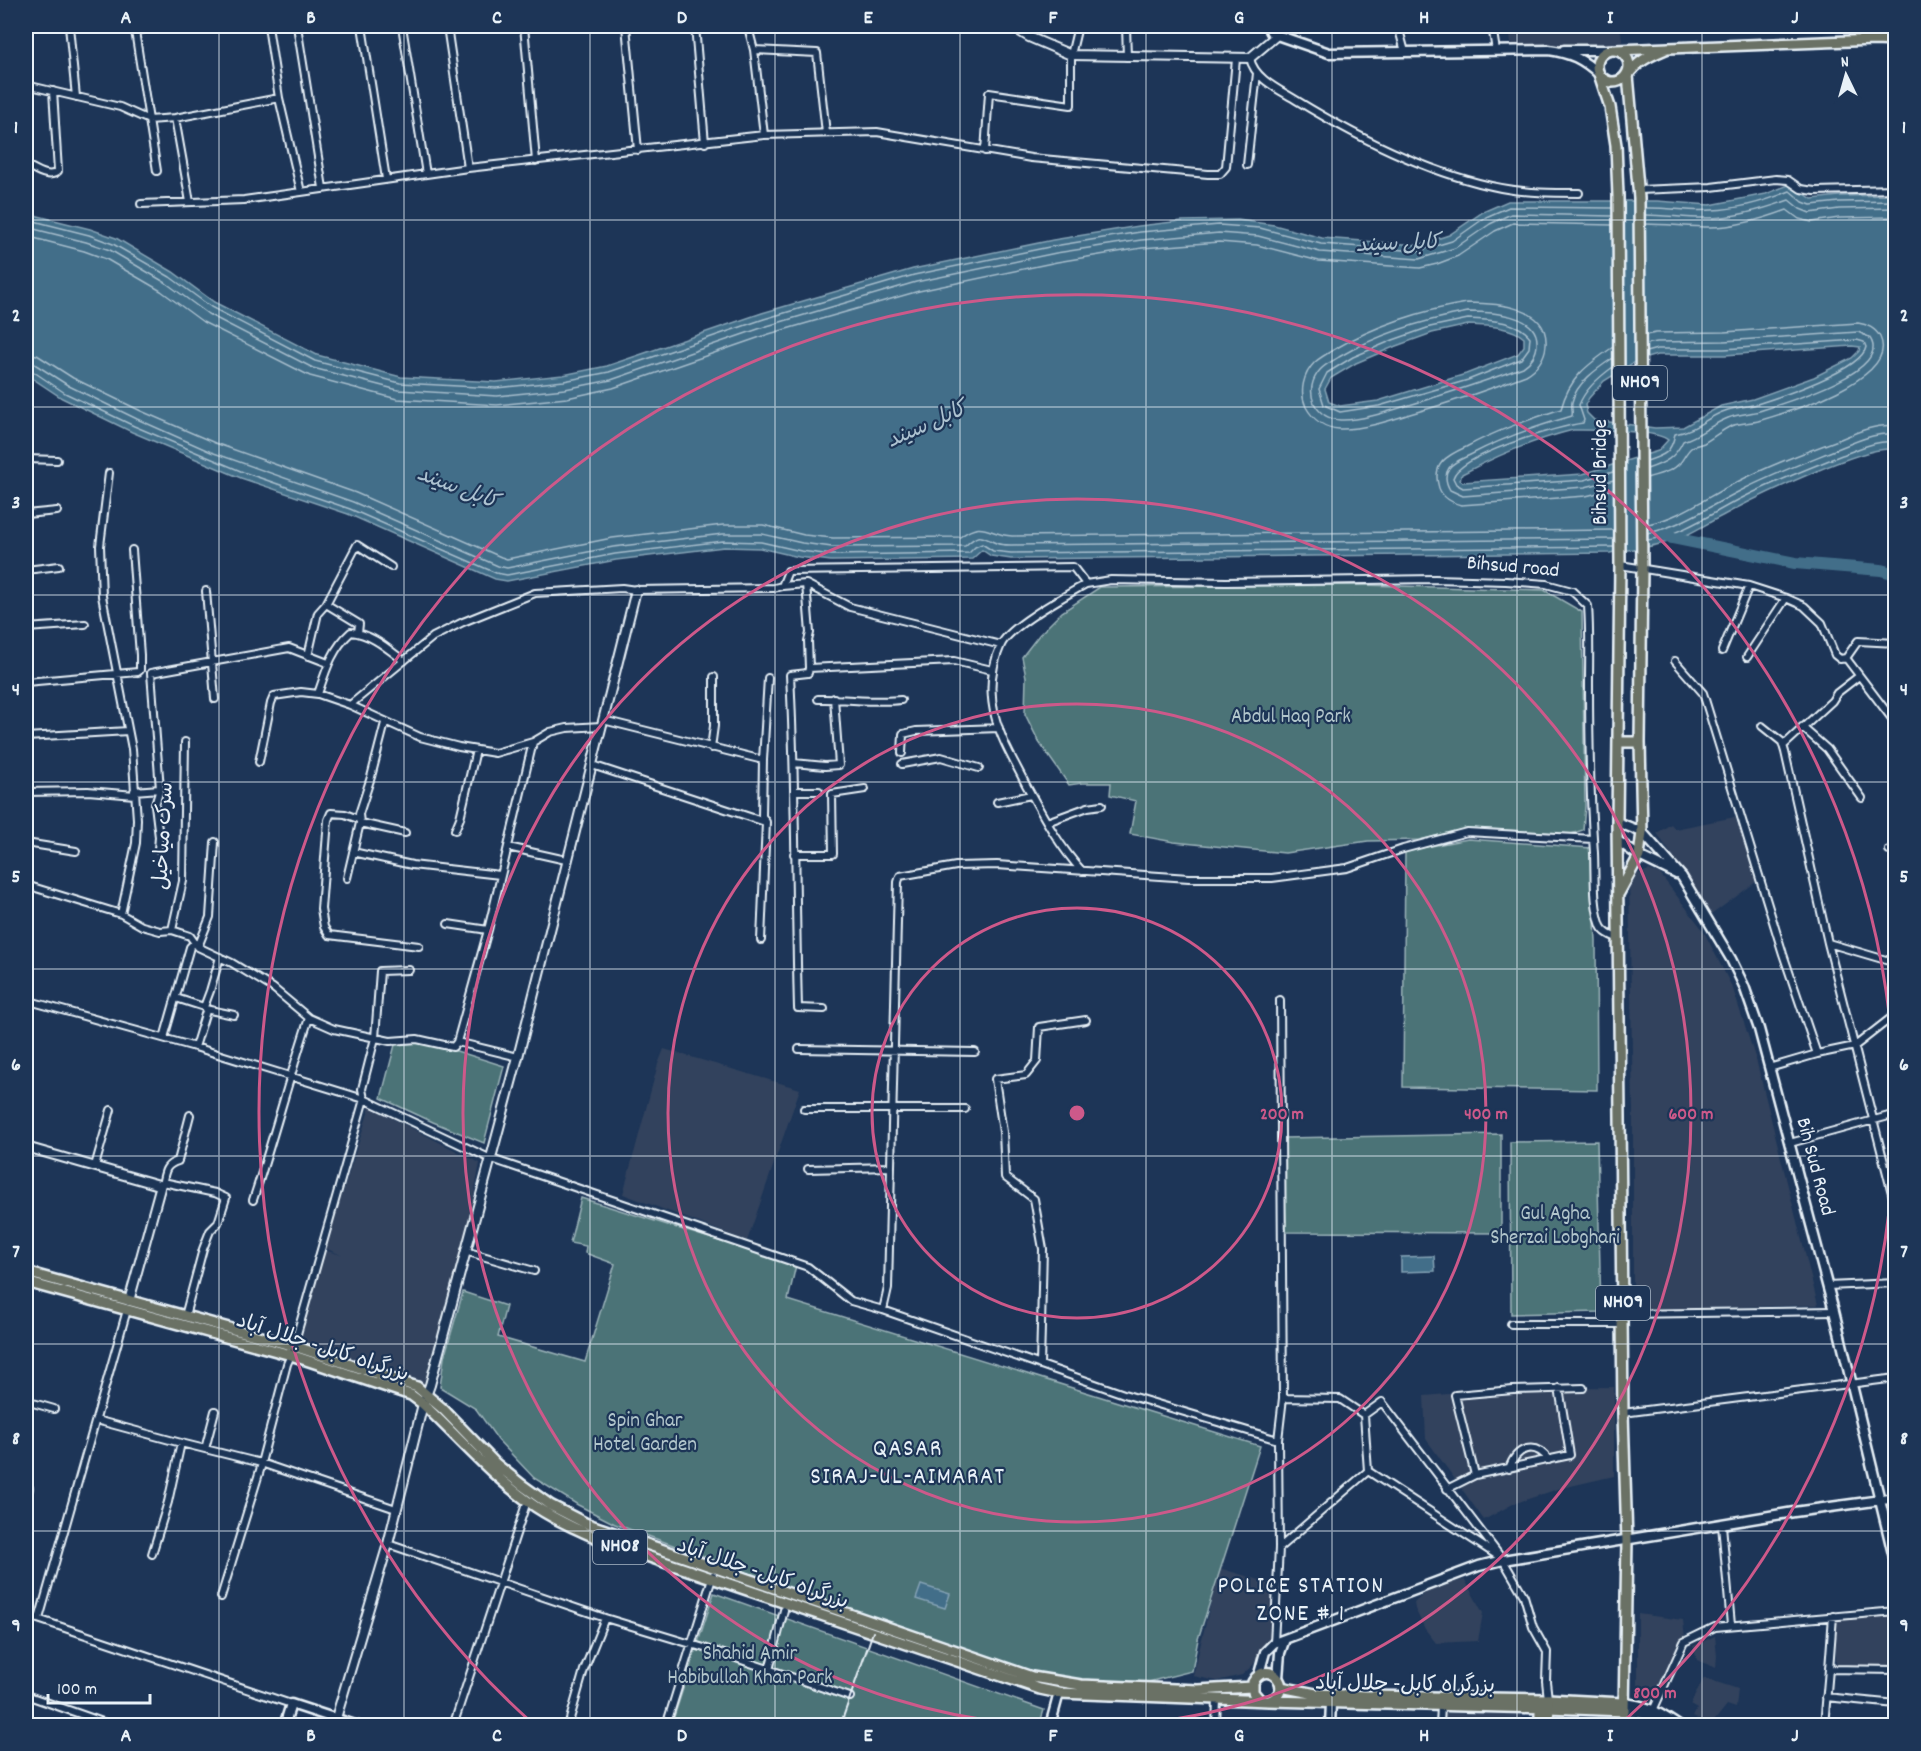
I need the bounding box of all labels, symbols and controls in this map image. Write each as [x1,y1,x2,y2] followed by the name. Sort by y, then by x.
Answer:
[121,5,132,33] text: A
[306,5,316,33] text: B
[492,5,502,33] text: C
[677,5,688,33] text: D
[863,5,873,33] text: E
[1049,5,1059,33] text: F
[1234,5,1244,33] text: G
[1419,5,1429,33] text: H
[1607,5,1614,33] text: I
[1791,5,1799,33] text: J
[1816,45,1876,105] north arrow
[1840,51,1850,74] text: N
[14,115,18,143] text: 1
[1902,115,1906,143] text: 1
[1355,228,1444,262] water label: کابل سيند
[12,303,20,331] text: 2
[1900,303,1908,331] text: 2
[1613,366,1667,400] road number: NH09
[882,393,975,457] water label: کابل سيند
[1587,419,1617,525] street label: Bihsud Bridge
[412,459,505,520] water label: کابل سيند
[12,490,20,518] text: 3
[1900,490,1908,518] text: 3
[1465,549,1561,587] street label: Bihsud road
[12,677,20,705] text: 4
[1900,677,1908,705] text: 4
[1231,703,1351,733] park label: Abdul Haq Park
[147,781,183,891] street label: سرک میاخیل
[11,864,21,892] text: 5
[1899,864,1909,892] text: 5
[11,1052,21,1080] text: 6
[1899,1052,1909,1080] text: 6
[1067,1103,1087,1123] centre of rings
[1260,1103,1304,1128] text: 200 m
[1464,1103,1508,1128] text: 400 m
[1669,1103,1713,1128] text: 600 m
[1787,1115,1841,1219] street label: Bih Sud Road
[1490,1200,1620,1254] park label: Gul Agha Sherzai Lobghari
[12,1239,20,1267] text: 7
[1900,1239,1908,1267] text: 7
[1596,1286,1650,1320] road number: NH09
[232,1307,412,1391] street label: بزرگراه کابل- جلال آباد
[593,1407,697,1461] park label: Spin Ghar Hotel Garden
[12,1426,20,1454] text: 8
[1900,1426,1908,1454] text: 8
[810,1433,1006,1495] district label: QASAR SIRAJ-UL-AIMARAT
[593,1530,647,1564] road number: NH08
[672,1532,852,1618] street label: بزرگراه کابل- جلال آباد
[1217,1570,1385,1632] district label: POLICE STATION ZONE # 1
[11,1613,21,1641] text: 9
[1899,1613,1909,1641] text: 9
[667,1640,833,1694] park label: Shahid Amir Habibullah Khan Park
[48,1667,150,1705] scale bar
[1315,1669,1495,1703] street label: بزرگراه کابل- جلال آباد
[57,1678,97,1703] text: 100 m
[1633,1682,1677,1707] text: 800 m
[121,1723,132,1751] text: A
[306,1723,316,1751] text: B
[492,1723,502,1751] text: C
[677,1723,688,1751] text: D
[863,1723,873,1751] text: E
[1049,1723,1059,1751] text: F
[1234,1723,1244,1751] text: G
[1419,1723,1429,1751] text: H
[1607,1723,1614,1751] text: I
[1791,1723,1799,1751] text: J

